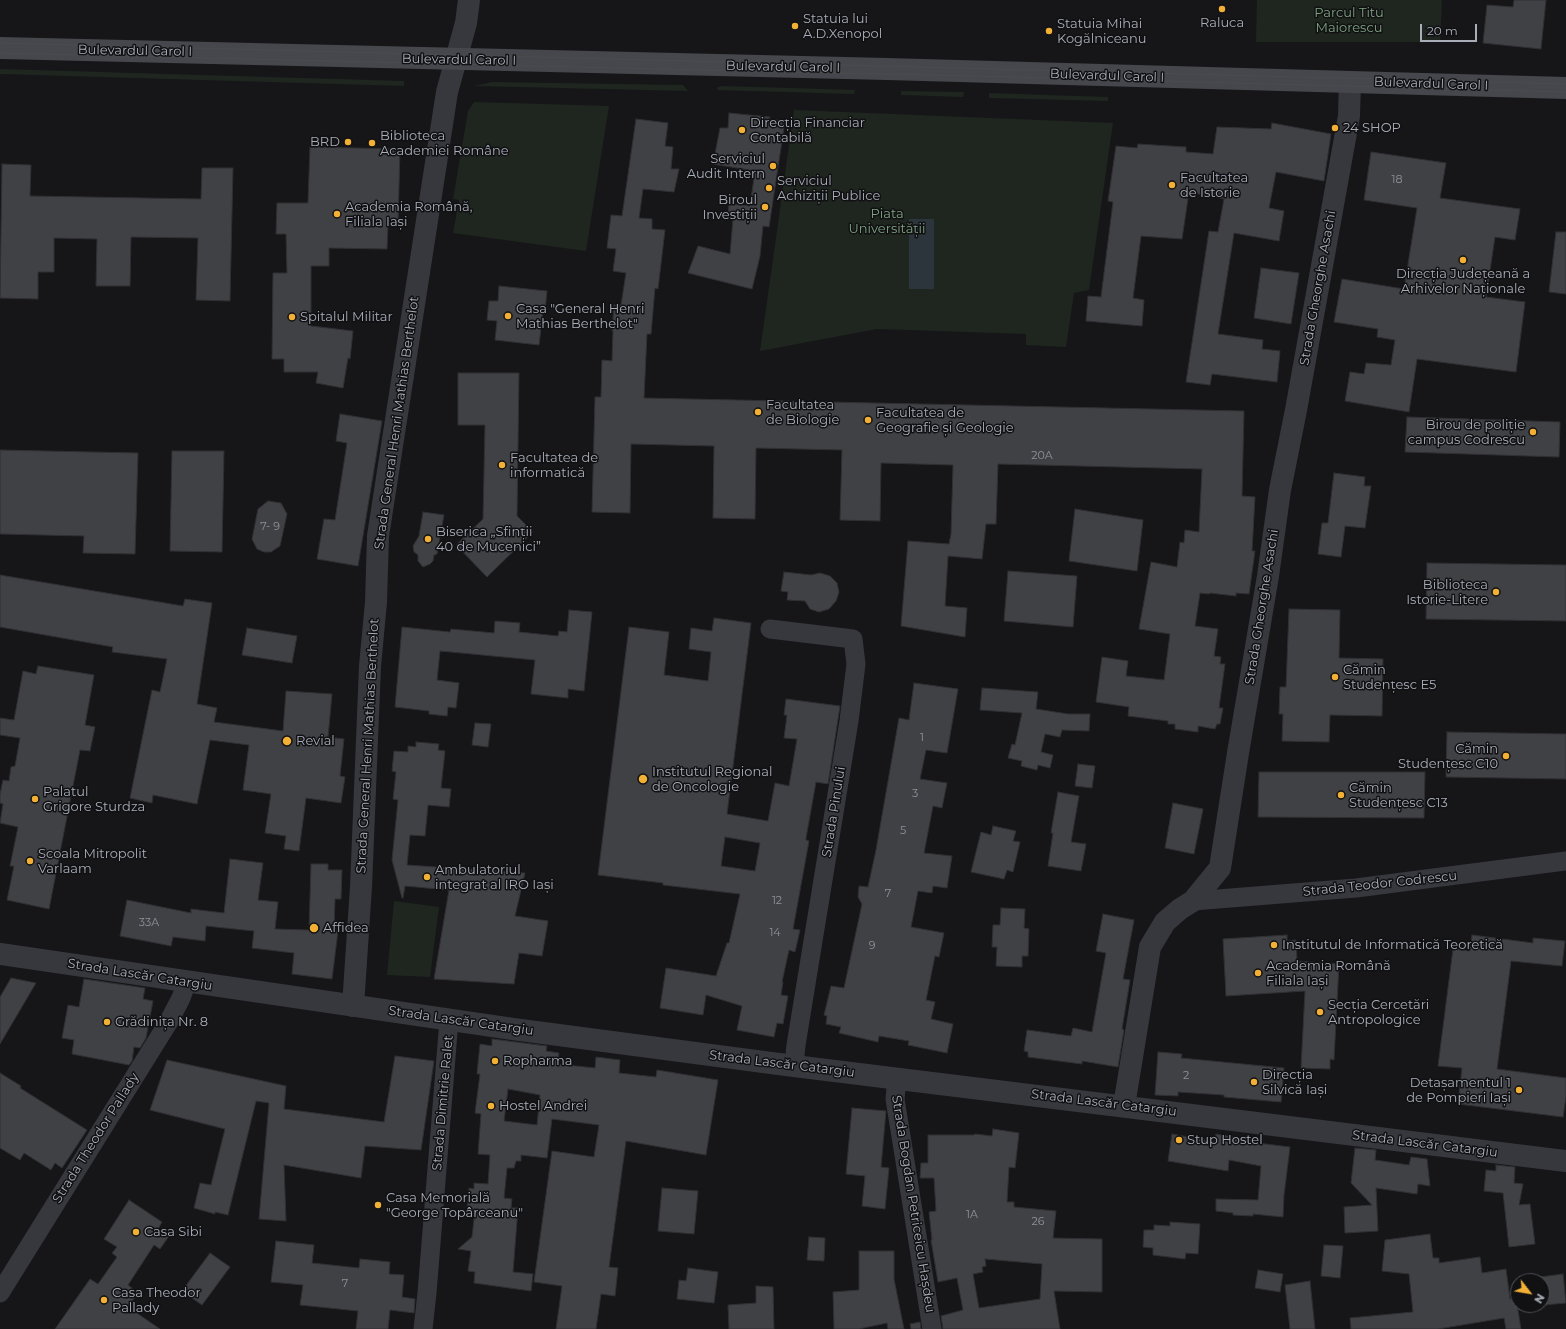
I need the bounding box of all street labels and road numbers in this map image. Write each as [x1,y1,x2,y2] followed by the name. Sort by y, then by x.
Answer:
[78,42,192,60] street label: Bulevardul Carol I
[402,51,516,69] street label: Bulevardul Carol I
[726,58,840,76] street label: Bulevardul Carol I
[1049,66,1165,86] street label: Bulevardul Carol I
[1373,74,1489,94] street label: Bulevardul Carol I
[1297,209,1339,367] street label: Strada Gheorghe Asachi
[371,295,423,551] street label: Strada General Henri Mathias Berthelot
[1242,528,1282,686] street label: Strada Gheorghe Asachi
[354,618,382,874] street label: Strada General Henri Mathias Berthelot
[819,766,849,858] street label: Strada Pinului
[1302,868,1458,900] street label: Strada Teodor Codrescu
[66,956,214,994] street label: Strada Lascăr Catargiu
[387,1003,535,1039] street label: Strada Lascăr Catargiu
[429,1035,457,1171] street label: Strada Dimitrie Ralet
[708,1047,856,1081] street label: Strada Lascăr Catargiu
[49,1070,143,1206] street label: Strada Theodor Pallady
[1030,1086,1178,1120] street label: Strada Lascăr Catargiu
[888,1094,938,1314] street label: Strada Bogdan Petriceicu Hașdeu
[1351,1127,1499,1161] street label: Strada Lascăr Catargiu

